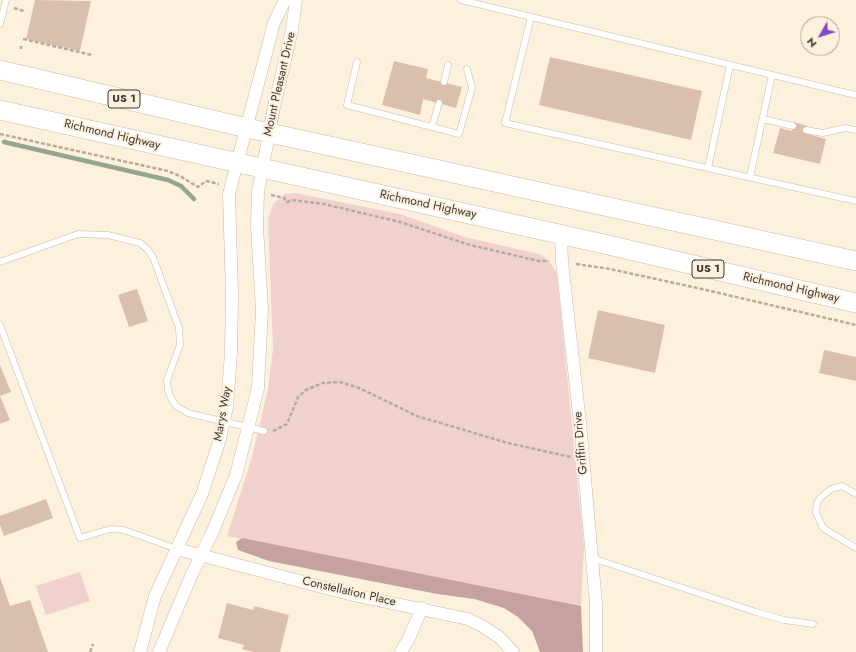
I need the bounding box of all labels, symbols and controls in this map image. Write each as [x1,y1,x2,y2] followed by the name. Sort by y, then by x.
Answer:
[800,16,840,56] north arrow
[261,30,299,138] street label: Mount Pleasant Drive
[802,35,820,51] text: N
[108,90,140,108] road number: US 1
[62,117,162,153] street label: Richmond Highway
[378,188,478,222] street label: Richmond Highway
[692,260,724,278] road number: US 1
[741,270,841,306] street label: Richmond Highway
[211,385,235,443] street label: Marys Way
[571,411,591,475] street label: Griffin Drive
[301,574,397,610] street label: Constellation Place

